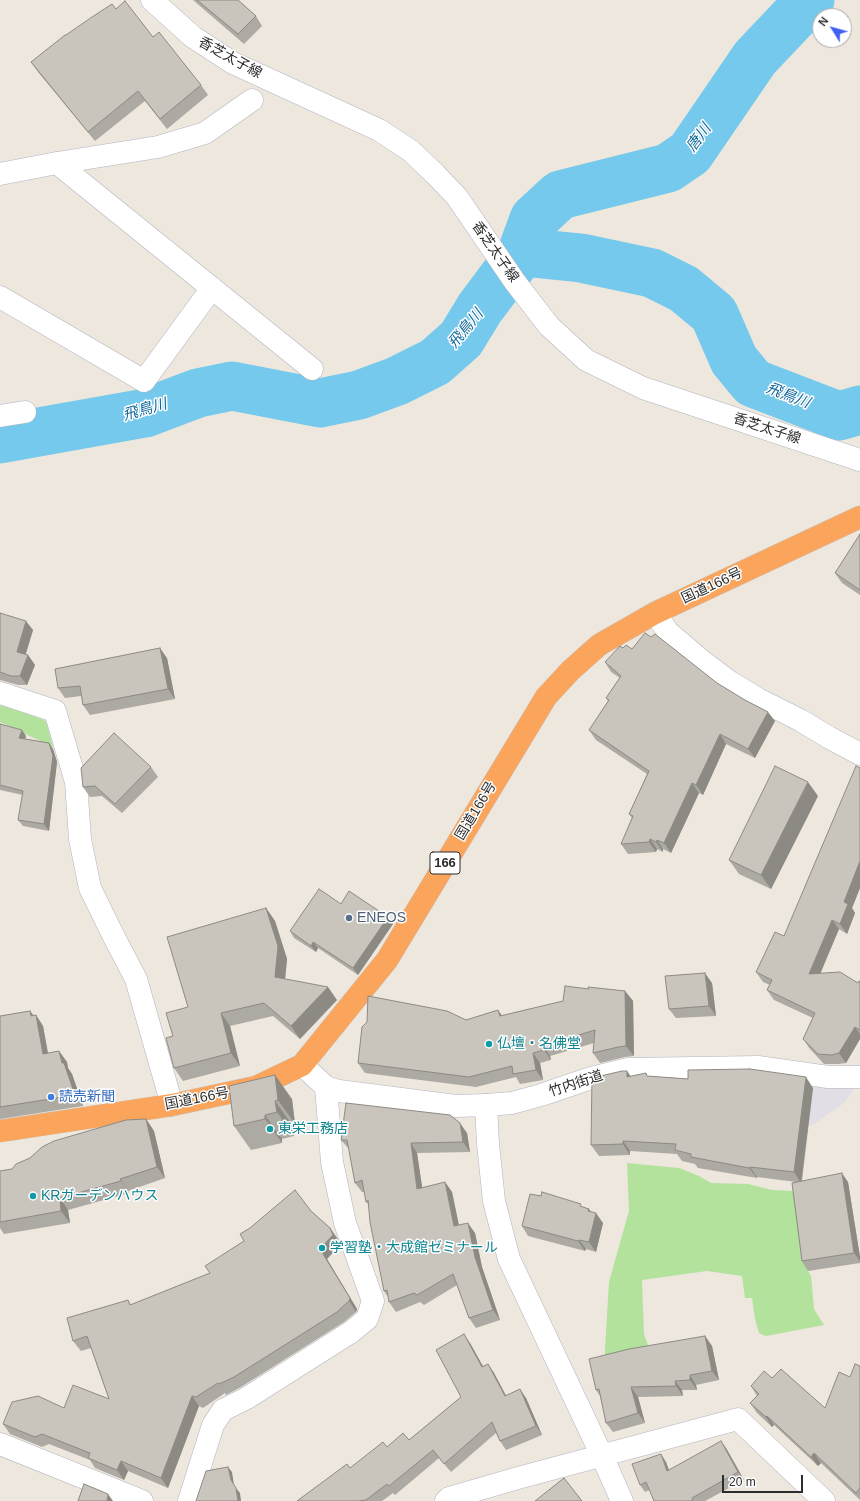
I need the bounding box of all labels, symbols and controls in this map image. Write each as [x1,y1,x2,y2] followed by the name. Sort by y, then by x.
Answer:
[812,8,852,48] north arrow
[816,15,830,28] text: N
[195,34,265,82] street label: 香芝太子線
[683,121,715,155] water label: 唐川
[468,219,522,285] street label: 香芝太子線
[445,306,487,352] water label: 飛鳥川
[764,380,812,412] water label: 飛鳥川
[121,395,169,425] water label: 飛鳥川
[731,410,803,448] street label: 香芝太子線
[679,565,745,607] street label: 国道166号
[452,779,500,843] street label: 国道166号
[430,852,460,874] road number: 166
[357,910,406,926] place label: ENEOS
[344,913,354,923] marker: ENEOS
[497,1036,581,1052] place label: 仏壇・名佛堂
[484,1039,494,1049] marker: 仏壇・名佛堂
[547,1067,605,1101] street label: 竹内街道
[163,1085,231,1113] street label: 国道166号
[59,1089,115,1105] place label: 読売新聞
[46,1092,56,1102] marker: 読売新聞
[278,1121,348,1137] place label: 東栄工務店
[265,1124,275,1134] marker: 東栄工務店
[41,1188,158,1204] place label: KRガーデンハウス
[28,1191,38,1201] marker: KRガーデンハウス
[330,1240,498,1256] place label: 学習塾・大成館ゼミナール
[317,1243,327,1253] marker: 学習塾・大成館ゼミナール
[724,1467,805,1493] scale bar
[729,1475,756,1489] text: 20 m

